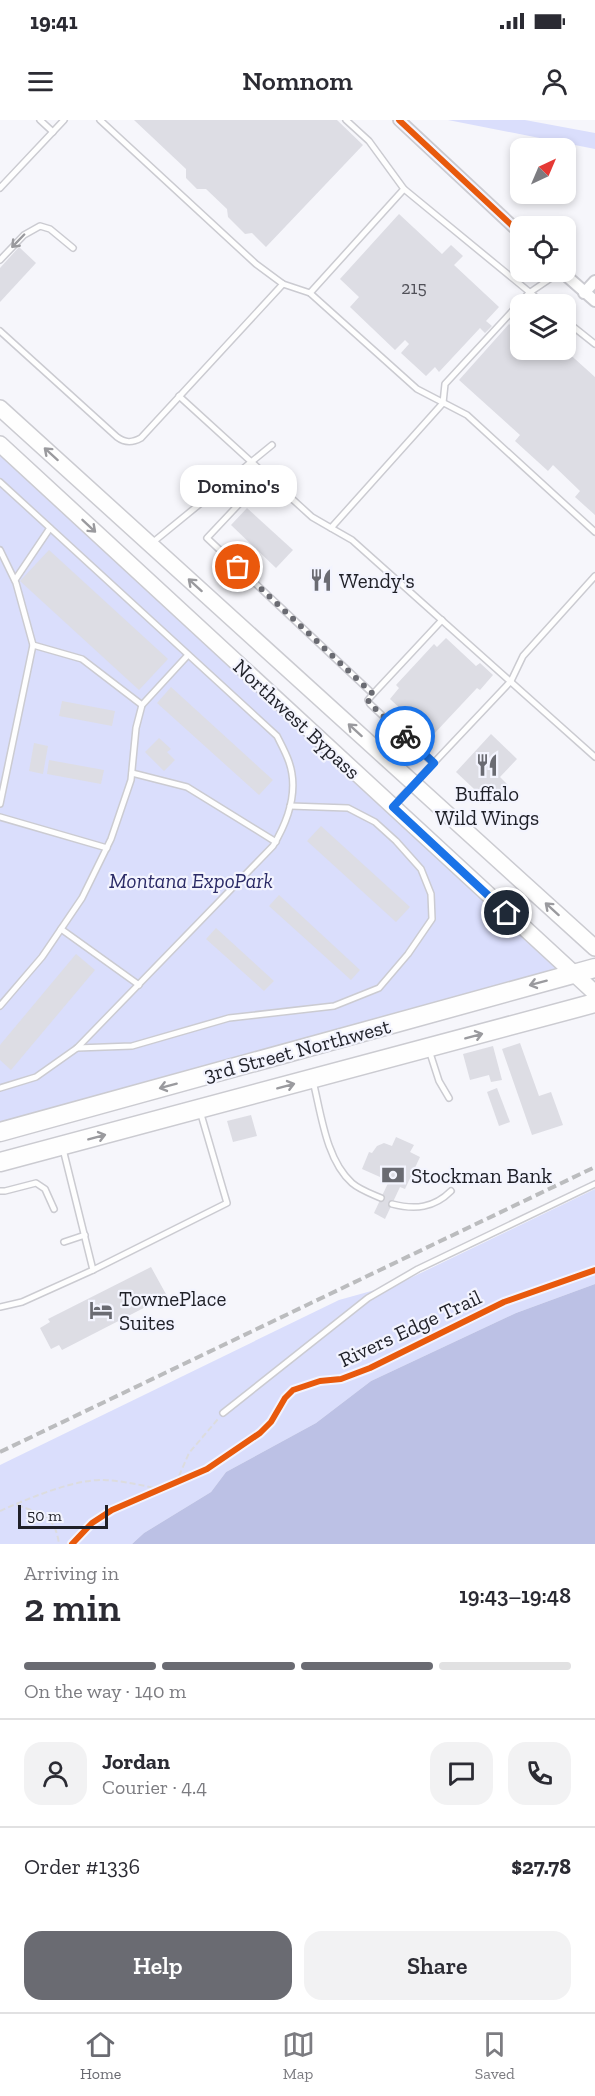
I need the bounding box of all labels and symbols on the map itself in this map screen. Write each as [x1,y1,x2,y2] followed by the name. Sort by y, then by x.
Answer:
[510,138,576,204] north arrow
[11,234,25,249] one-way arrow
[401,277,427,299] house number: 215
[44,447,59,461] one-way arrow
[180,465,296,507] callout: Domino's
[82,519,97,533] one-way arrow
[212,541,263,592] pin
[308,567,334,593] restaurant icon: Wendy's
[339,568,415,593] place label: Wendy's
[188,578,203,592] one-way arrow
[228,654,366,784] street label: Northwest Bypass
[375,706,435,766] courier
[348,723,363,737] one-way arrow
[474,752,500,778] restaurant icon: Buffalo Wild Wings
[435,781,539,830] place label: Buffalo Wild Wings
[109,868,273,893] park label: Montana ExpoPark
[481,887,532,938] pin
[544,902,559,916] one-way arrow
[529,978,548,989] one-way arrow
[201,1013,393,1087] street label: 3rd Street Northwest
[464,1029,483,1041] one-way arrow
[159,1080,178,1092] one-way arrow
[276,1080,295,1091] one-way arrow
[87,1130,106,1142] one-way arrow
[380,1162,406,1188] bank icon: Stockman Bank
[411,1163,552,1188] place label: Stockman Bank
[335,1284,486,1372] street label: Rivers Edge Trail
[119,1286,226,1335] place label: TownePlace Suites
[88,1297,114,1323] hotel icon: TownePlace Suites
[18,1502,108,1530] scale bar

